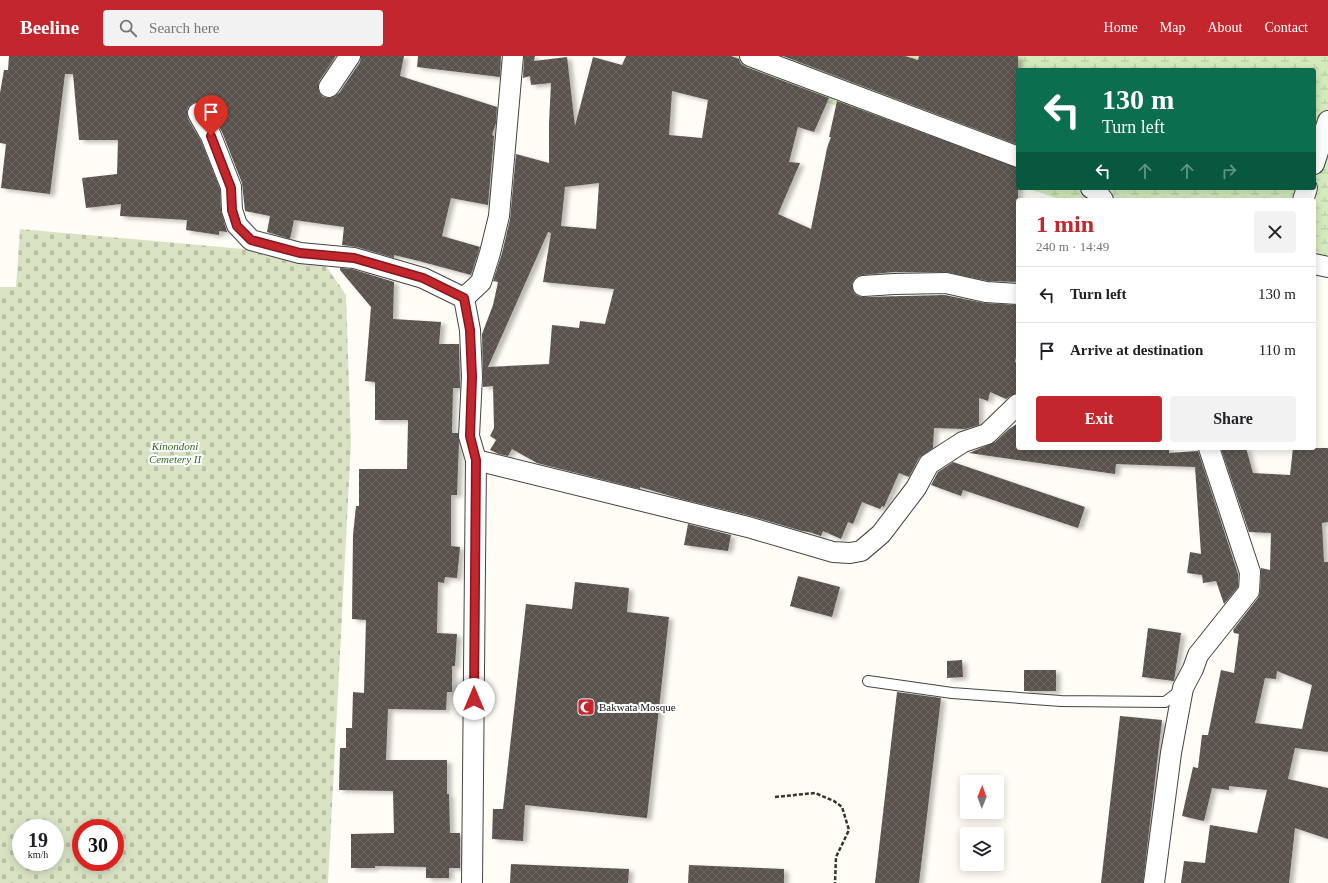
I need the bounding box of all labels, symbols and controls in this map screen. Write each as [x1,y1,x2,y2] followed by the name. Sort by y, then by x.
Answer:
[103,10,383,46] search box
[20,17,79,38] text: Beeline
[117,17,139,39] icon: search
[149,20,219,36] text: Search here
[1104,20,1138,35] text: Home
[1160,20,1185,35] text: Map
[1207,20,1242,35] text: About
[1264,20,1308,35] text: Contact
[1036,84,1088,136] icon: left
[1102,84,1174,115] text: 130 m
[194,95,228,136] pin
[200,101,222,123] icon: arrive
[1102,117,1165,137] text: Turn left
[1092,160,1114,182] icon: left
[1134,160,1156,182] icon: ahead
[1176,160,1198,182] icon: ahead
[1218,160,1240,182] icon: right
[1036,211,1094,237] text: 1 min
[1254,211,1296,253] button: close
[1036,239,1109,254] text: 240 m · 14:49
[1036,284,1058,306] icon: left
[1070,286,1127,302] text: Turn left
[1258,286,1296,302] text: 130 m
[1036,340,1058,362] icon: arrive
[1070,342,1203,358] text: Arrive at destination
[1259,342,1296,358] text: 110 m
[1036,396,1162,442] button: Exit
[1170,396,1296,442] button: Share
[149,440,202,465] park label: Kinondoni Cemetery II
[453,678,495,720] position arrow
[576,697,596,717] mosque icon: Bakwata Mosque
[599,701,676,713] place label: Bakwata Mosque
[960,775,1004,819] north arrow
[960,775,1004,871] map controls
[72,819,124,871] speed limit sign: 30
[960,827,1004,871] button: layers
[28,829,48,851] text: 19
[28,849,48,860] text: km/h

